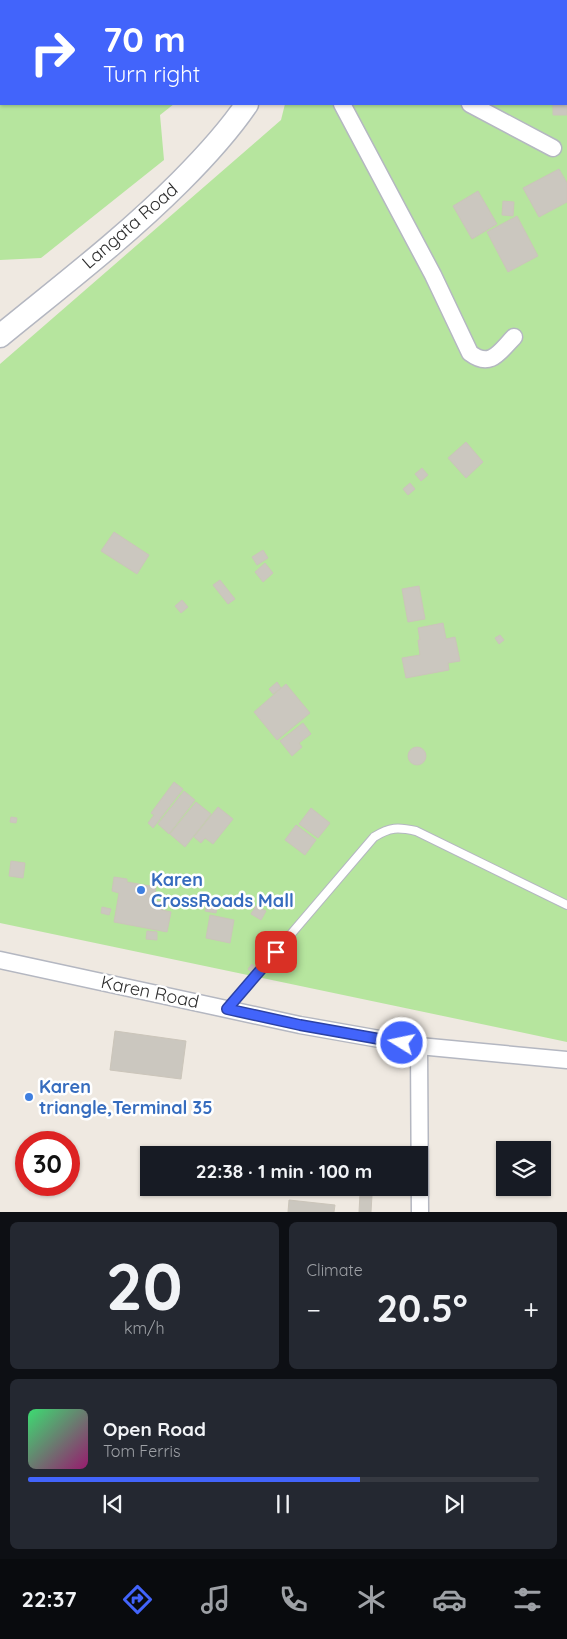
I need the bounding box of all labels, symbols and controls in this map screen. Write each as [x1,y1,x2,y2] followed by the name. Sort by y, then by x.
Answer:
[103,17,186,61] text: 70 m
[20,20,85,85] icon: right
[103,60,200,88] text: Turn right
[77,178,182,274] street label: Langata Road
[151,868,294,912] place label: Karen CrossRoads Mall
[135,884,147,896] marker: Karen CrossRoads Mall
[255,931,297,973] pin
[262,938,290,966] icon: arrive
[99,970,201,1013] street label: Karen Road
[375,1016,427,1068] position arrow
[39,1075,213,1119] place label: Karen triangle,Terminal 35
[23,1091,35,1103] marker: Karen triangle,Terminal 35
[15,1131,80,1196] speed limit sign: 30
[496,1141,551,1196] map controls
[496,1141,551,1196] button: layers
[196,1159,372,1183] text: 22:38 · 1 min · 100 m
[106,1245,183,1326] text: 20
[307,1260,363,1280] text: Climate
[377,1284,468,1332] text: 20.5°
[307,1292,321,1327] text: −
[523,1292,539,1327] text: +
[124,1318,165,1338] text: km/h
[103,1417,206,1441] text: Open Road
[103,1441,180,1461] text: Tom Ferris
[99,1490,127,1518] icon: previous
[269,1490,297,1518] icon: pause
[440,1490,468,1518] icon: next
[120,1582,155,1617] icon: directions
[198,1582,233,1617] icon: music
[276,1582,311,1617] icon: phone
[354,1582,389,1617] icon: climate
[432,1582,467,1617] icon: car
[510,1582,545,1617] icon: filters
[22,1585,77,1613] text: 22:37

